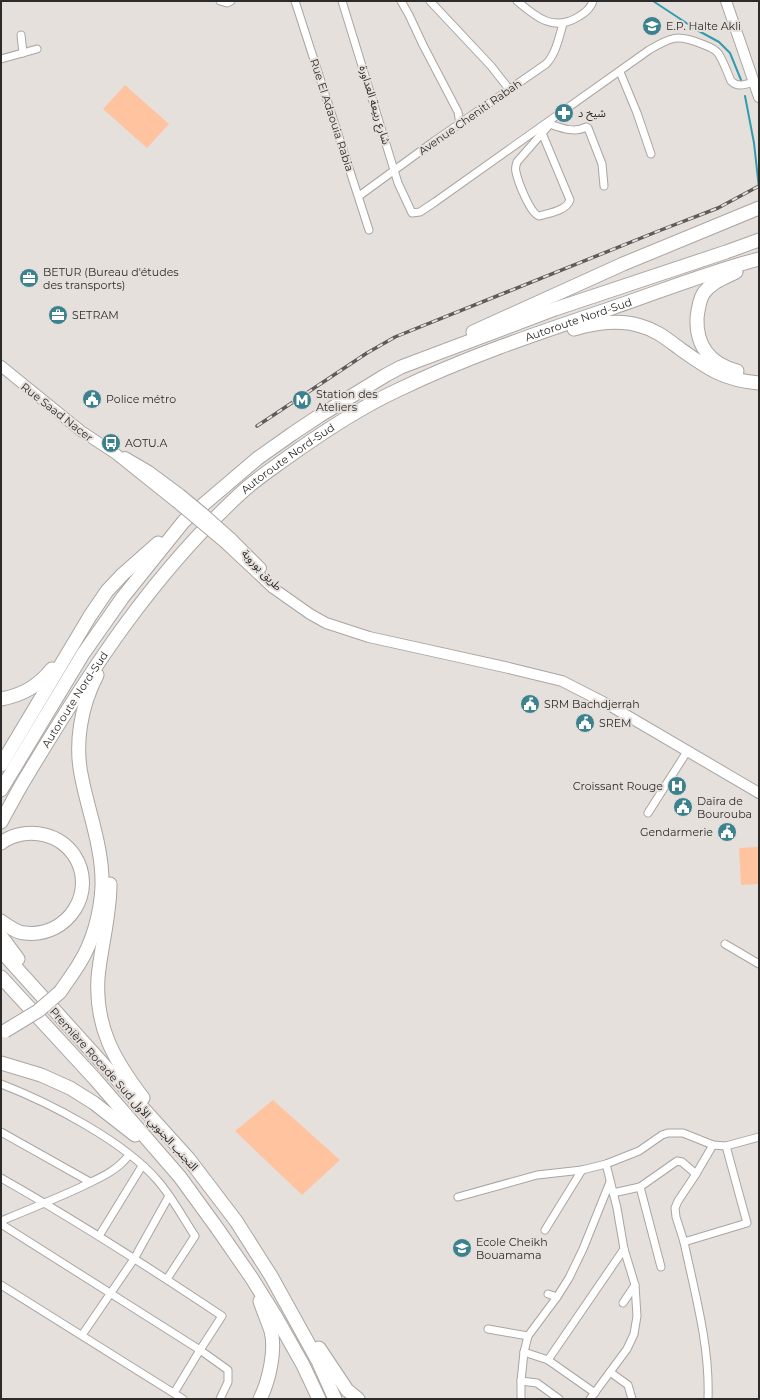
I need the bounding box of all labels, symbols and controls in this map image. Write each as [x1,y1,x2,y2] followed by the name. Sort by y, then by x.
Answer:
[641,15,663,37] school or university icon: E.P. Halte Akli
[666,19,741,33] place label: E.P. Halte Akli
[307,57,357,173] street label: Rue El Adaouia Rabia
[355,64,394,147] street label: شارع ربيعة العداورة
[416,76,524,158] street label: Avenue Cheniti Rabah
[553,102,575,124] pharmacy icon: شيخ د
[578,106,606,121] place label: شيخ د
[43,265,179,292] place label: BETUR (Bureau d'études des transports)
[18,267,40,289] office icon: BETUR (Bureau d'études des transports)
[523,295,634,344] street label: Autoroute Nord-Sud
[47,304,69,326] office icon: SETRAM
[72,308,119,322] place label: SETRAM
[18,380,96,444] street label: Rue Saad Nacer
[316,387,378,414] place label: Station des Ateliers
[81,388,103,410] public building icon: Police métro
[291,389,313,411] metro station icon: Station des Ateliers
[106,392,176,406] place label: Police métro
[238,420,337,497] street label: Autoroute Nord-Sud
[100,432,122,454] bus stop icon: AOTU.A
[125,436,167,450] place label: AOTU.A
[239,546,285,594] street label: طريق بوروبة
[39,649,111,750] street label: Autoroute Nord-Sud
[519,693,541,715] public building icon: SRM Bachdjerrah
[544,697,640,711] place label: SRM Bachdjerrah
[574,712,596,734] public building icon: SREM
[599,716,632,730] place label: SREM
[666,775,688,797] hospital icon: Croissant Rouge
[573,779,663,793] place label: Croissant Rouge
[697,794,752,821] place label: Daïra de Bourouba
[672,796,694,818] public building icon: Daïra de Bourouba
[716,821,738,843] public building icon: Gendarmerie
[640,825,713,839] place label: Gendarmerie
[45,1004,201,1175] street label: Première Rocade Sud التجنب الجنوبي الأول
[476,1235,548,1262] place label: Ecole Cheikh Bouamama
[451,1237,473,1259] school or university icon: Ecole Cheikh Bouamama

